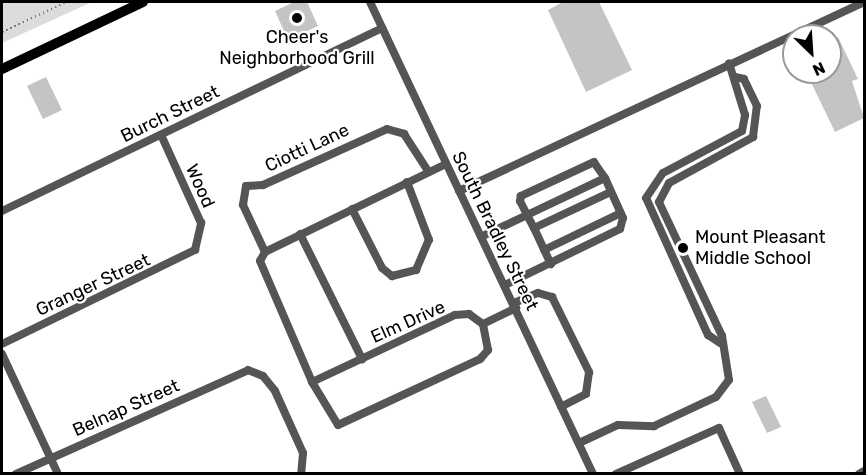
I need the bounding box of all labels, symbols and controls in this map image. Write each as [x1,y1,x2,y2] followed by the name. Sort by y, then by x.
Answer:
[290,11,304,25] marker: Cheer's Neighborhood Grill
[782,24,842,84] north arrow
[219,27,375,70] place label: Cheer's Neighborhood Grill
[810,58,828,80] text: N
[117,81,223,147] street label: Burch Street
[261,119,353,177] street label: Ciotti Lane
[447,148,543,314] street label: South Bradley Street
[181,161,219,211] street label: Wood
[695,227,826,270] place label: Mount Pleasant Middle School
[676,241,690,255] marker: Mount Pleasant Middle School
[32,249,154,321] street label: Granger Street
[368,296,448,348] street label: Elm Drive
[69,375,183,441] street label: Belnap Street

